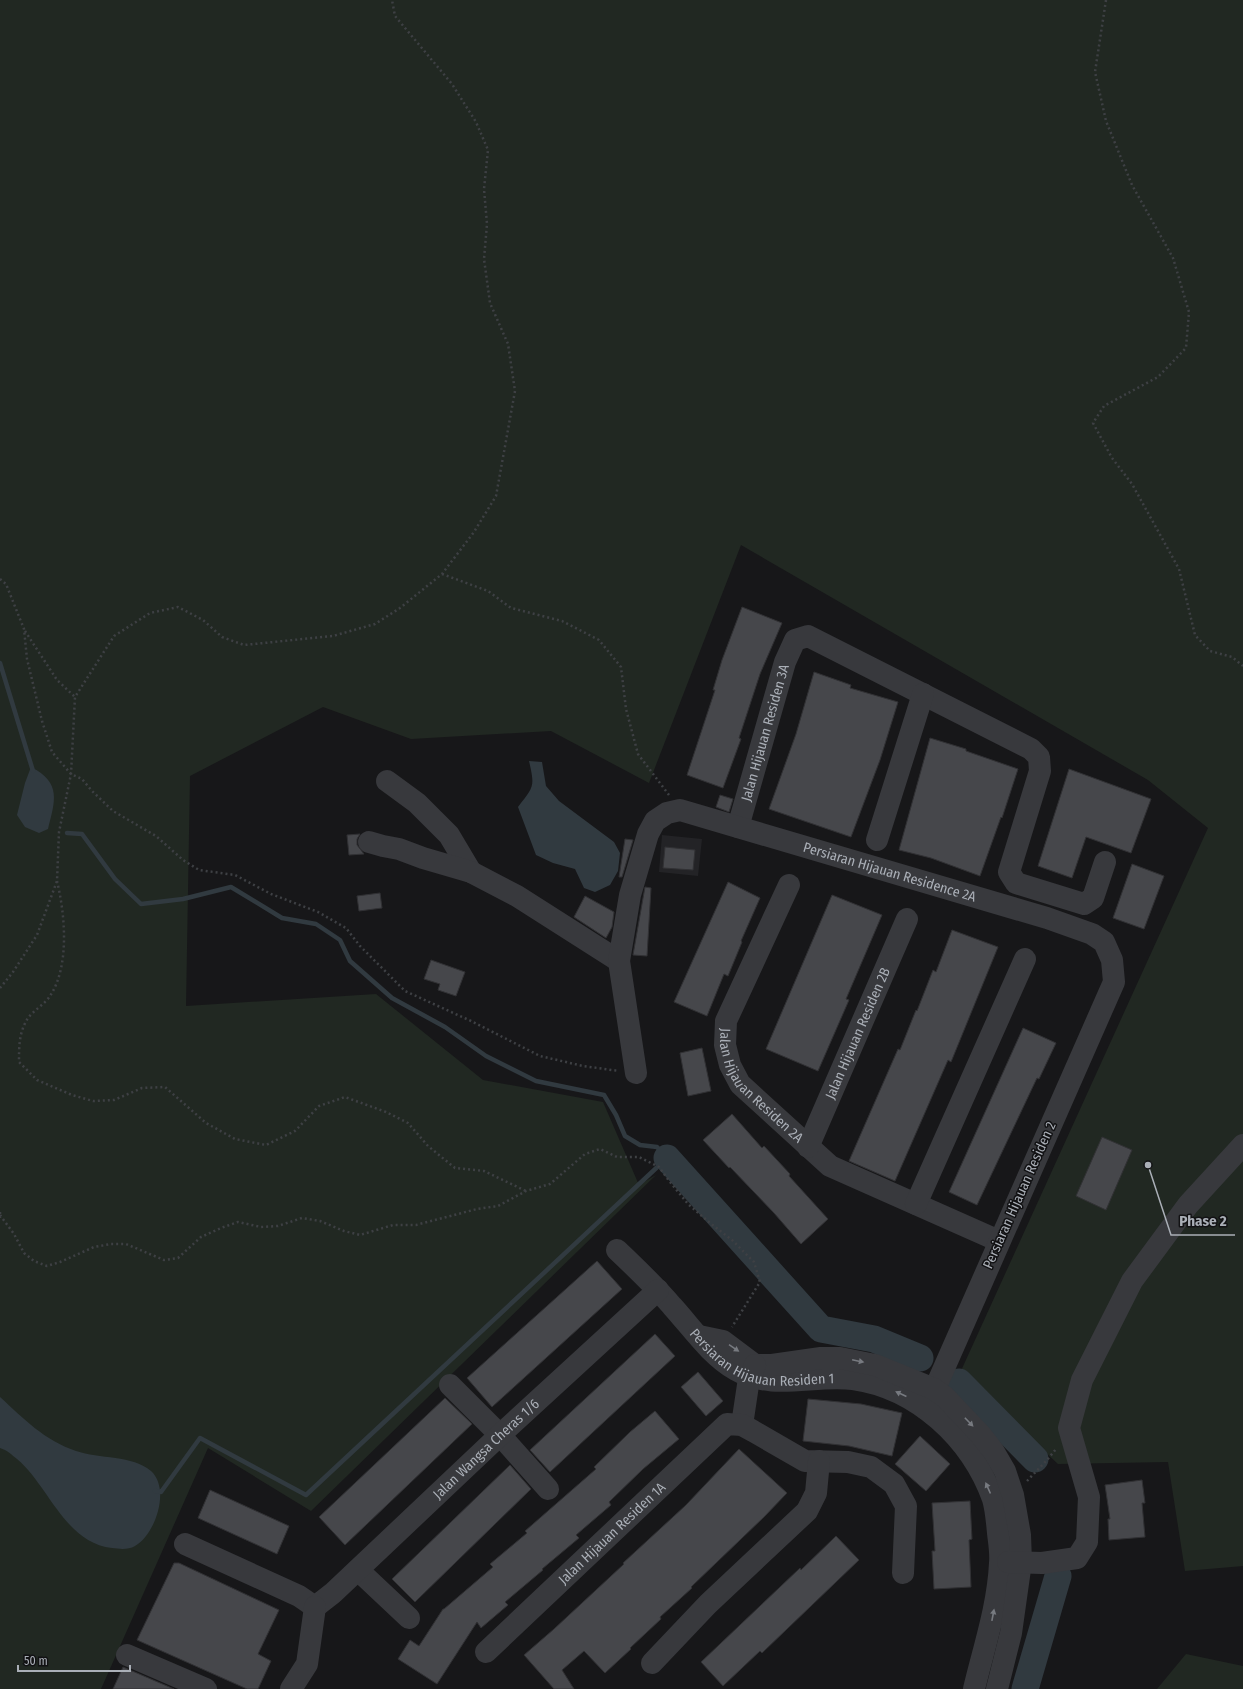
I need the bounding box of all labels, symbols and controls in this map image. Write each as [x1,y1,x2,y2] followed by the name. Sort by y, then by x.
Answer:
[738,662,793,803] street label: Jalan Hijauan Residen 3A
[801,839,979,906] street label: Persiaran Hijauan Residence 2A
[822,965,894,1102] street label: Jalan Hijauan Residen 2B
[716,1028,807,1147] street label: Jalan Hijauan Residen 2A
[979,1119,1060,1271] street label: Persiaran Hijauan Residen 2
[1171,1208,1235,1235] callout: Phase 2
[1179,1212,1227,1230] text: Phase 2
[686,1325,834,1390] street label: Persiaran Hijauan Residen 1
[729,1344,739,1352] one-way arrow
[851,1358,864,1364] one-way arrow
[896,1391,907,1397] one-way arrow
[430,1395,543,1503] street label: Jalan Wangsa Cheras 1/6
[964,1418,973,1427] one-way arrow
[555,1478,669,1588] street label: Jalan Hijauan Residen 1A
[984,1481,990,1493] one-way arrow
[990,1609,996,1622] one-way arrow
[18,1647,130,1673] scale bar
[24,1654,48,1668] text: 50 m

